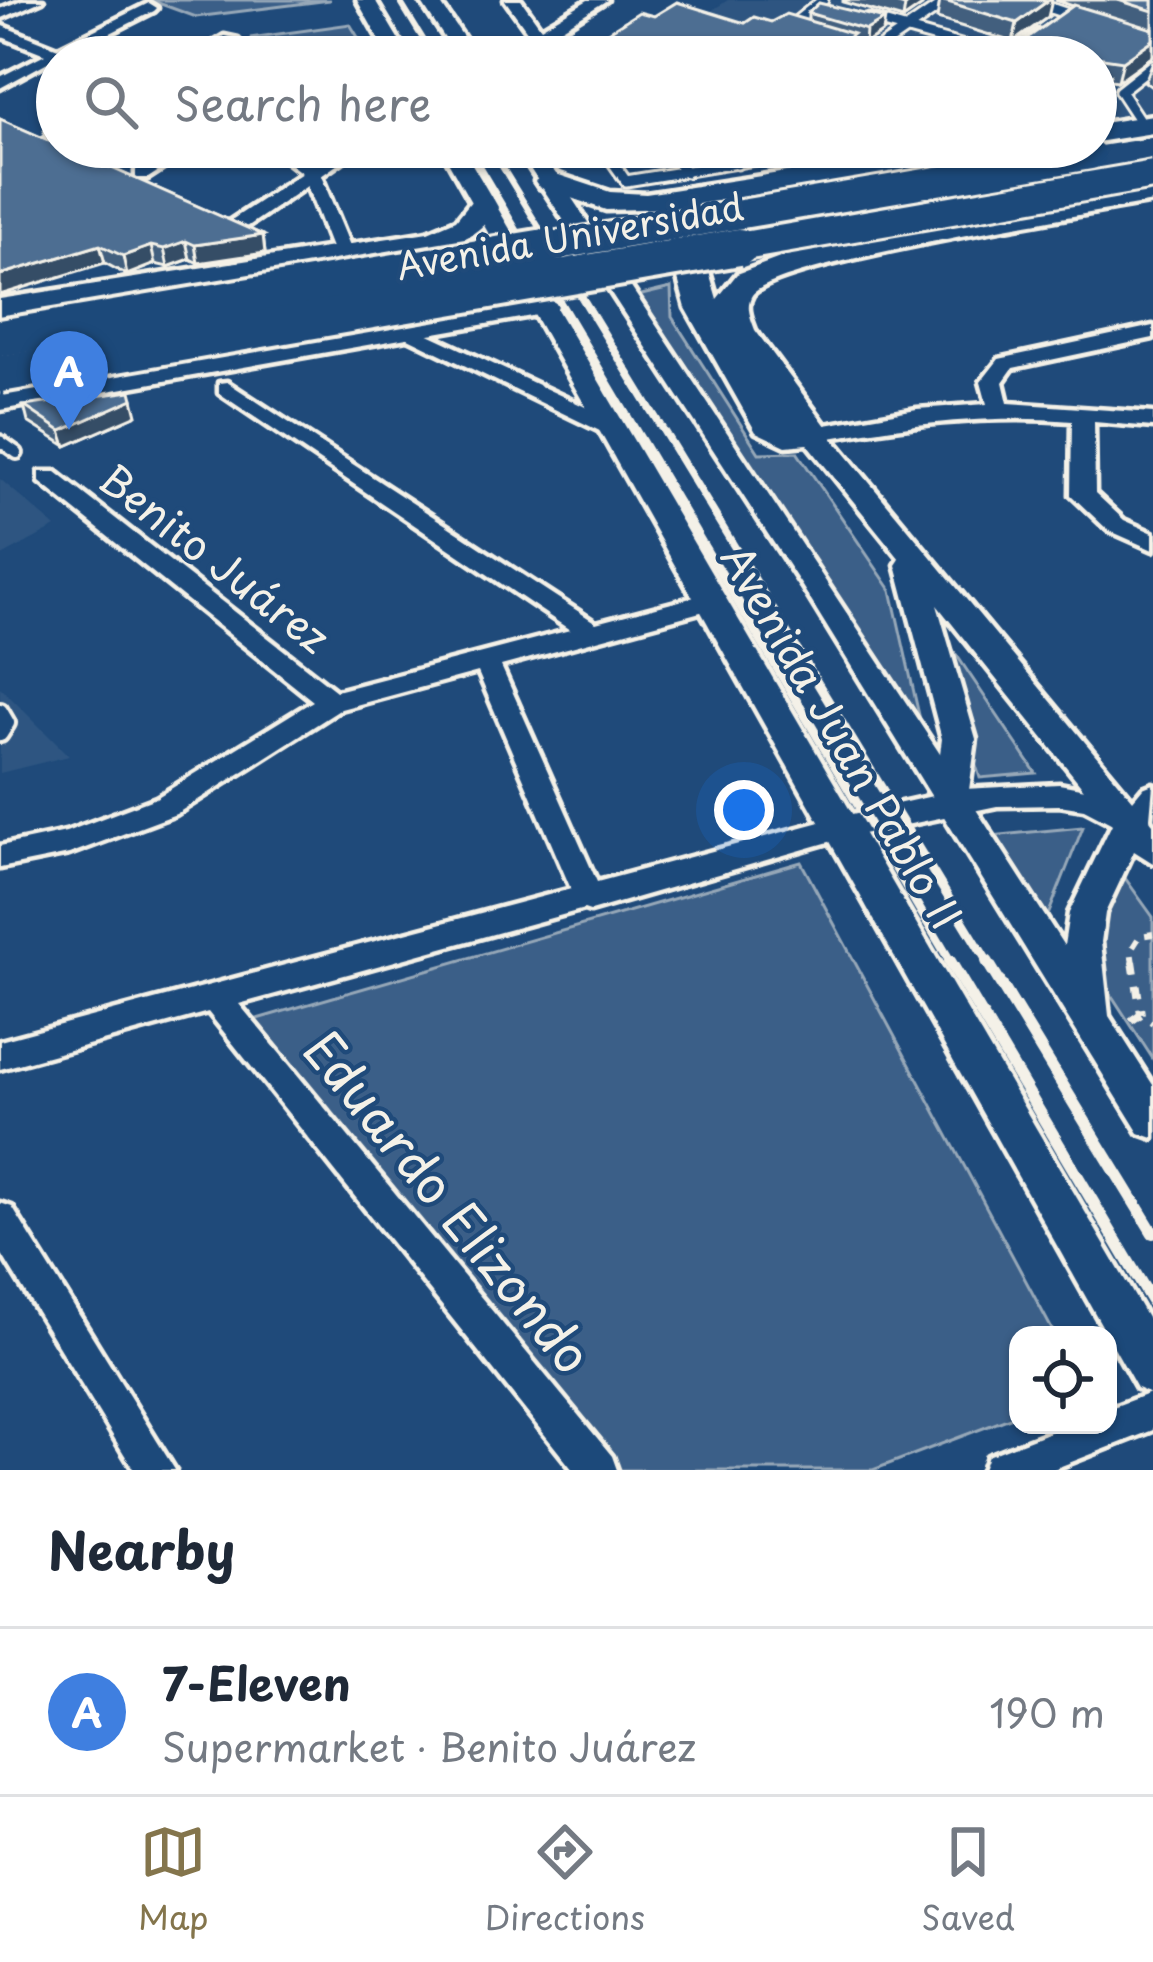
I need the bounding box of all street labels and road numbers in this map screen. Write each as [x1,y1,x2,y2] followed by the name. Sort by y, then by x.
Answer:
[392,178,747,292] street label: Avenida Universidad
[87,447,344,667] street label: Benito Juárez
[707,532,979,940] street label: Avenida Juan Pablo II
[287,1013,612,1389] street label: Eduardo Elizondo

